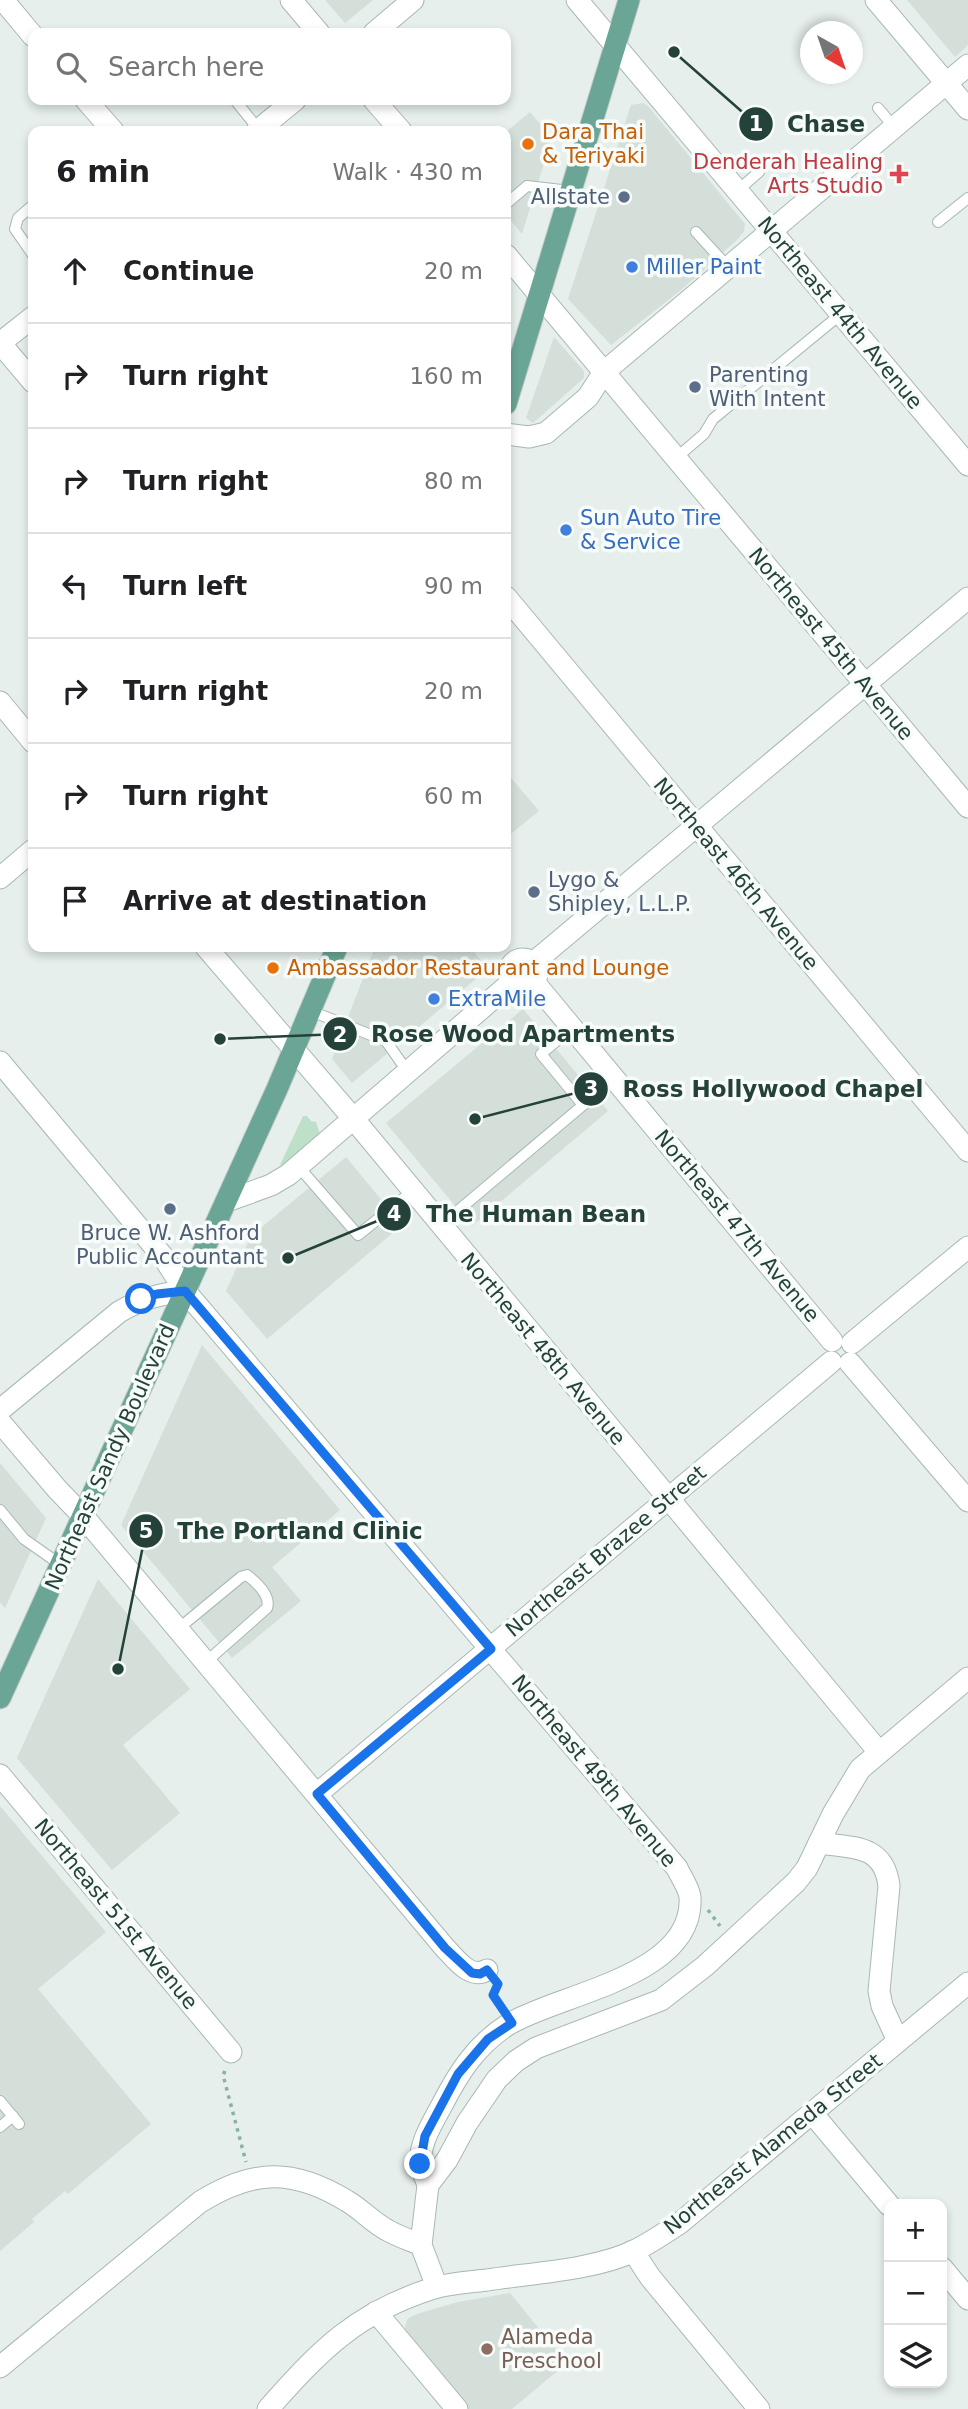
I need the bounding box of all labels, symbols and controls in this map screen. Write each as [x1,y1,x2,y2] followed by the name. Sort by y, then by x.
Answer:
[800,21,863,84] north arrow
[28,28,511,105] search box
[52,48,90,86] icon: search
[108,52,264,82] text: Search here
[738,102,879,146] callout: Chase
[787,111,865,137] text: Chase
[749,112,763,136] text: 1
[542,120,645,168] place label: Dara Thai & Teriyaki
[520,136,536,152] marker: Dara Thai & Teriyaki
[693,150,883,198] place label: Denderah Healing Arts Studio
[56,154,150,189] text: 6 min
[332,159,483,185] text: Walk · 430 m
[889,164,909,184] marker: Denderah Healing Arts Studio
[531,185,610,209] place label: Allstate
[616,189,632,205] marker: Allstate
[753,212,927,414] street label: Northeast 44th Avenue
[56,252,94,290] icon: ahead
[646,255,762,279] place label: Miller Paint
[123,256,254,286] text: Continue
[424,258,483,284] text: 20 m
[624,259,640,275] marker: Miller Paint
[56,357,94,395] icon: right
[123,361,268,391] text: Turn right
[409,363,483,389] text: 160 m
[709,363,826,411] place label: Parenting With Intent
[687,379,703,395] marker: Parenting With Intent
[56,462,94,500] icon: right
[123,466,268,496] text: Turn right
[424,468,483,494] text: 80 m
[580,506,721,554] place label: Sun Auto Tire & Service
[558,522,574,538] marker: Sun Auto Tire & Service
[744,543,918,745] street label: Northeast 45th Avenue
[56,567,94,605] icon: left
[123,571,247,601] text: Turn left
[424,573,483,599] text: 90 m
[56,672,94,710] icon: right
[123,676,268,706] text: Turn right
[424,678,483,704] text: 20 m
[649,773,823,975] street label: Northeast 46th Avenue
[56,777,94,815] icon: right
[123,781,268,811] text: Turn right
[424,783,483,809] text: 60 m
[548,868,691,916] place label: Lygo & Shipley, L.L.P.
[56,882,94,920] icon: arrive
[526,884,542,900] marker: Lygo & Shipley, L.L.P.
[123,886,427,916] text: Arrive at destination
[287,956,669,980] place label: Ambassador Restaurant and Lounge
[265,960,281,976] marker: Ambassador Restaurant and Lounge
[448,987,546,1011] place label: ExtraMile
[426,991,442,1007] marker: ExtraMile
[322,1012,689,1056] callout: Rose Wood Apartments
[371,1021,675,1047] text: Rose Wood Apartments
[333,1023,347,1047] text: 2
[573,1067,937,1111] callout: Ross Hollywood Chapel
[623,1076,923,1102] text: Ross Hollywood Chapel
[584,1077,598,1101] text: 3
[650,1125,824,1327] street label: Northeast 47th Avenue
[377,1192,660,1236] callout: The Human Bean
[162,1201,178,1217] marker: Bruce W. Ashford Public Accountant
[426,1201,646,1227] text: The Human Bean
[387,1202,401,1226] text: 4
[76,1221,264,1269] place label: Bruce W. Ashford Public Accountant
[456,1248,630,1450] street label: Northeast 48th Avenue
[125,1283,156,1314] route start
[40,1320,180,1594] street label: Northeast Sandy Boulevard
[501,1460,711,1642] street label: Northeast Brazee Street
[128,1509,437,1553] callout: The Portland Clinic
[177,1518,423,1544] text: The Portland Clinic
[139,1519,153,1543] text: 5
[507,1670,681,1872] street label: Northeast 49th Avenue
[29,1814,203,2014] street label: Northeast 51st Avenue
[659,2049,887,2239] street label: Northeast Alameda Street
[404,2148,435,2179] route end
[884,2199,947,2388] map controls
[884,2199,947,2262] button: +
[884,2262,947,2325] button: −
[501,2325,602,2373] place label: Alameda Preschool
[884,2325,947,2388] button: layers
[479,2341,495,2357] marker: Alameda Preschool

